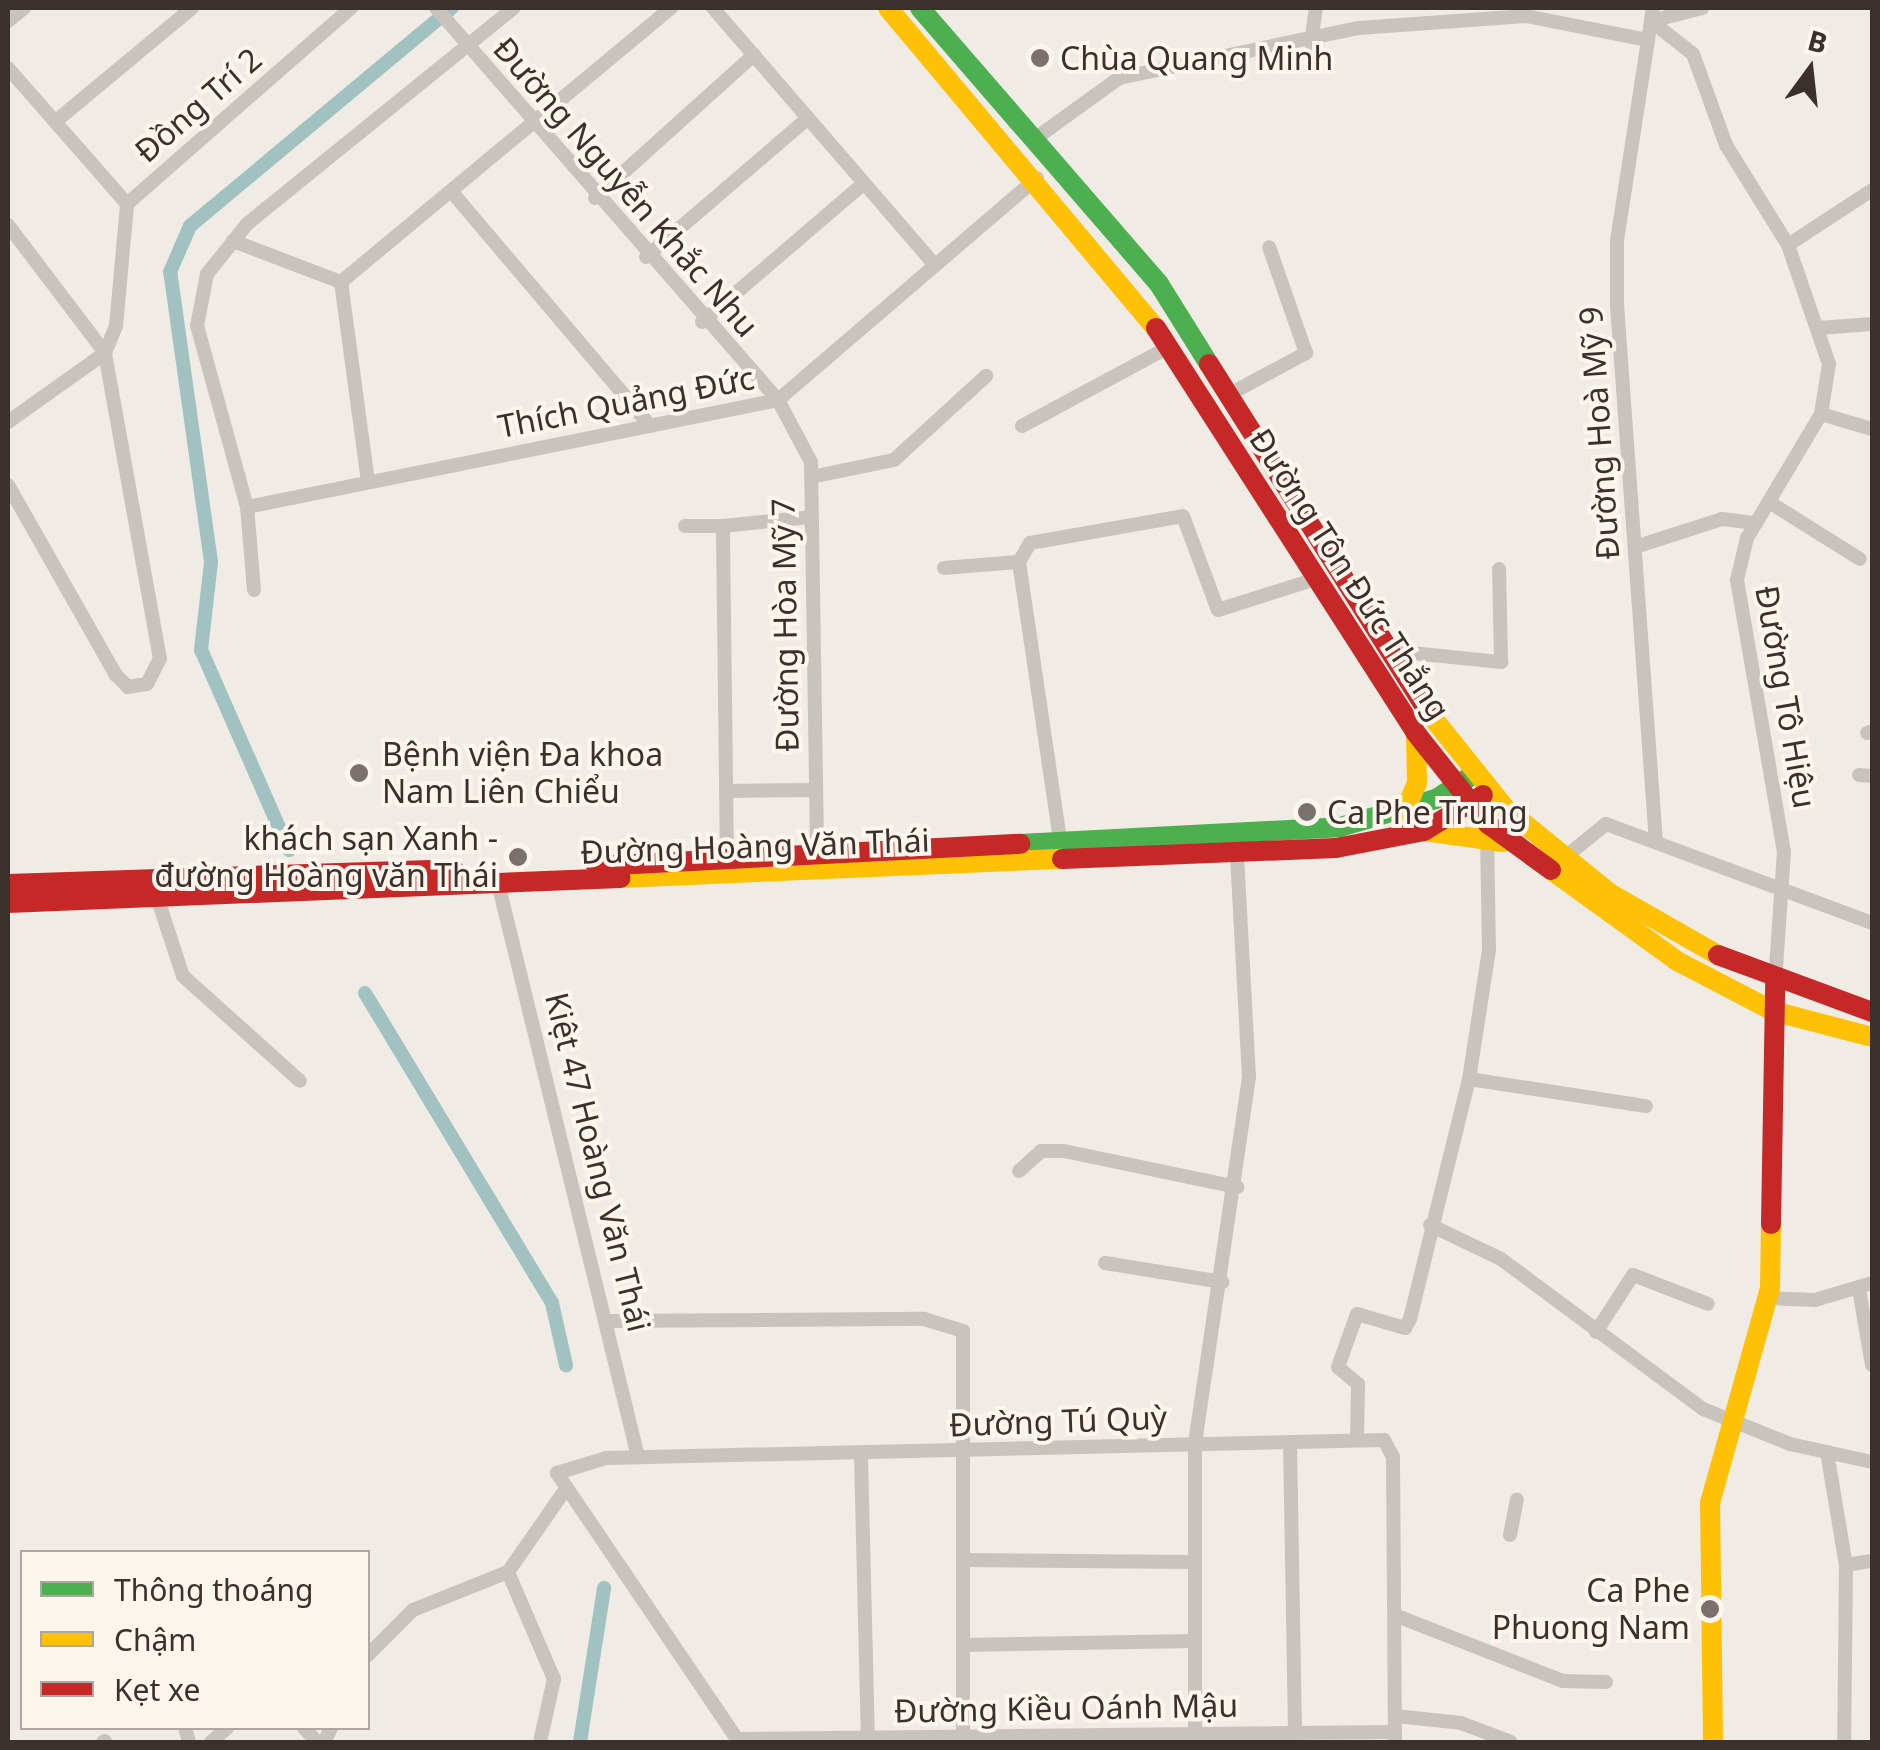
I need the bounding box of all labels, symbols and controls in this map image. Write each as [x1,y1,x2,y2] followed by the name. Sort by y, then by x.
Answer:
[1760,20,1860,120] north arrow
[1804,20,1832,62] text: B
[486,30,766,344] street label: Đường Nguyễn Khắc Nhu
[1060,39,1333,77] place label: Chùa Quang Minh
[127,40,269,170] street label: Đồng Trí 2
[1029,47,1051,69] marker: Chùa Quang Minh
[1571,305,1627,561] street label: Đường Hoà Mỹ 9
[495,358,757,446] street label: Thích Quảng Đức
[1242,421,1458,727] street label: Đường Tôn Đức Thắng
[764,498,806,752] street label: Đường Hòa Mỹ 7
[1748,583,1824,811] street label: Đường Tô Hiệu
[382,736,663,811] place label: Bệnh viện Đa khoa Nam Liên Chiểu
[346,760,372,786] marker: Bệnh viện Đa khoa Nam Liên Chiểu
[1327,793,1528,831] place label: Ca Phe Trung
[1296,801,1318,823] marker: Ca Phe Trung
[154,820,498,895] place label: khách sạn Xanh - đường Hoàng văn Thái
[580,821,930,871] street label: Đường Hoàng Văn Thái
[507,846,529,868] marker: khách sạn Xanh - đường Hoàng văn Thái
[537,988,659,1336] street label: Kiệt 47 Hoàng Văn Thái
[949,1398,1167,1444] street label: Đường Tú Quỳ
[20,1550,370,1730] legend
[114,1569,314,1610] text: Thông thoáng
[1492,1572,1690,1647] place label: Ca Phe Phuong Nam
[1699,1598,1721,1620] marker: Ca Phe Phuong Nam
[114,1619,196,1660] text: Chậm
[114,1669,200,1710] text: Kẹt xe
[894,1686,1238,1730] street label: Đường Kiều Oánh Mậu

